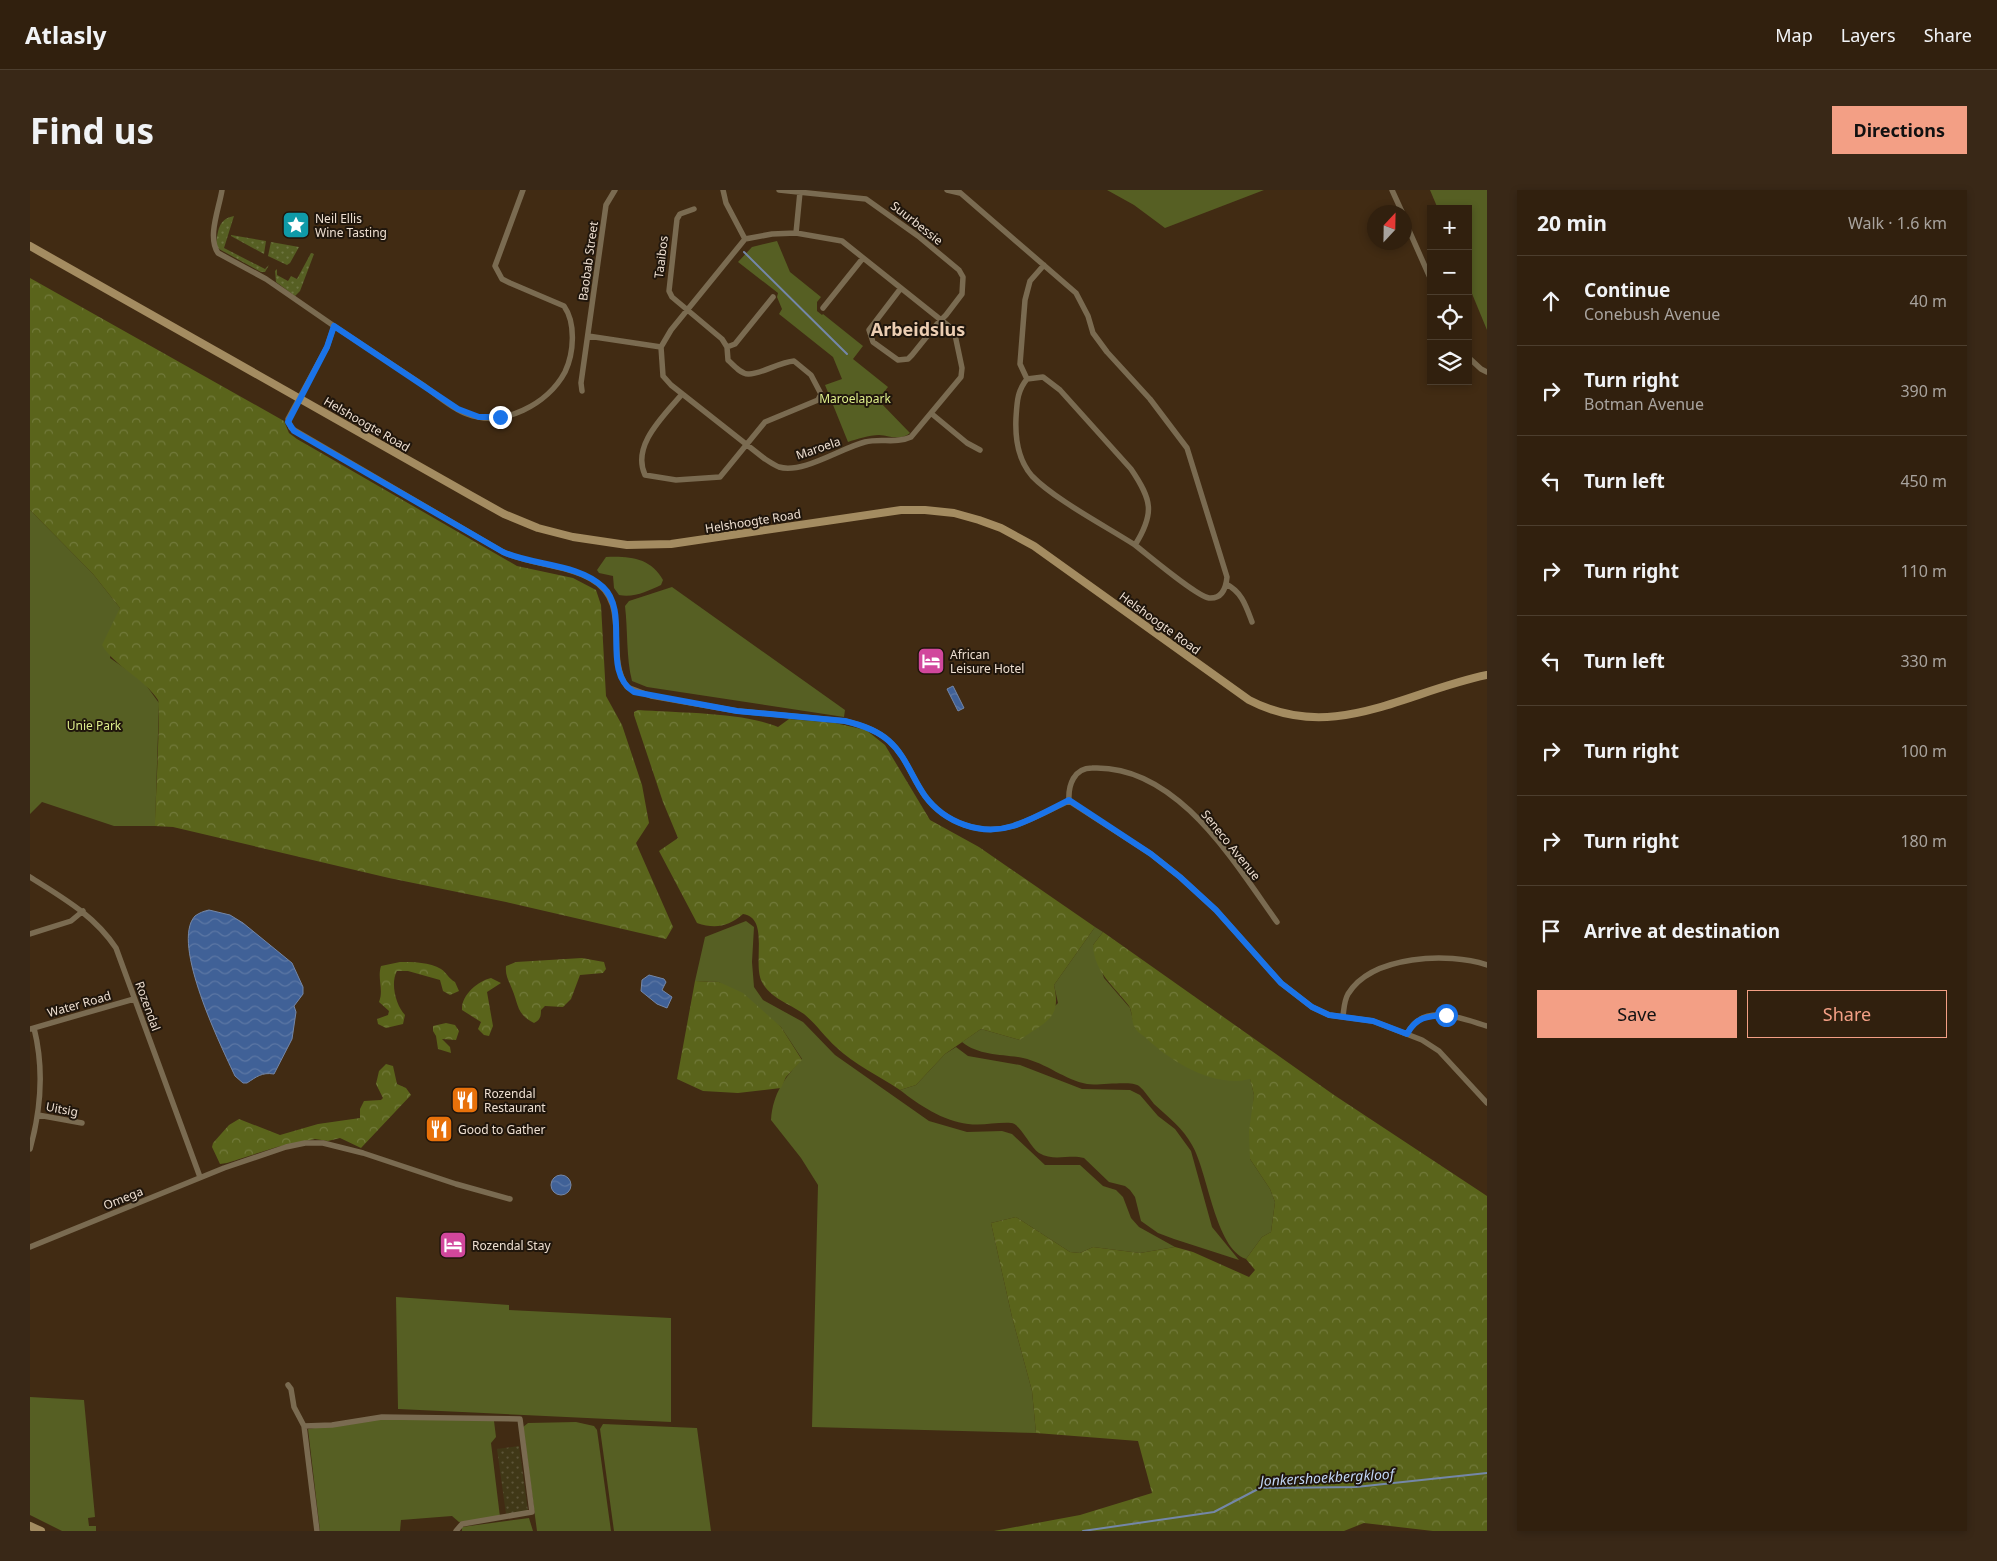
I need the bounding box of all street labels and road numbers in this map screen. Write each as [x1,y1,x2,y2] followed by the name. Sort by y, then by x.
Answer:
[887,197,947,249] street label: Suurbessie
[574,220,602,302] street label: Baobab Street
[650,235,672,279] street label: Taaibos
[321,392,413,456] street label: Helshoogte Road
[793,432,843,464] street label: Maroela
[704,505,802,537] street label: Helshoogte Road
[1116,588,1204,658] street label: Helshoogte Road
[1197,806,1265,884] street label: Seneco Avenue
[131,979,165,1033] street label: Rozendal
[45,987,113,1021] street label: Water Road
[45,1098,79,1120] street label: Uitsig
[101,1182,145,1214] street label: Omega

